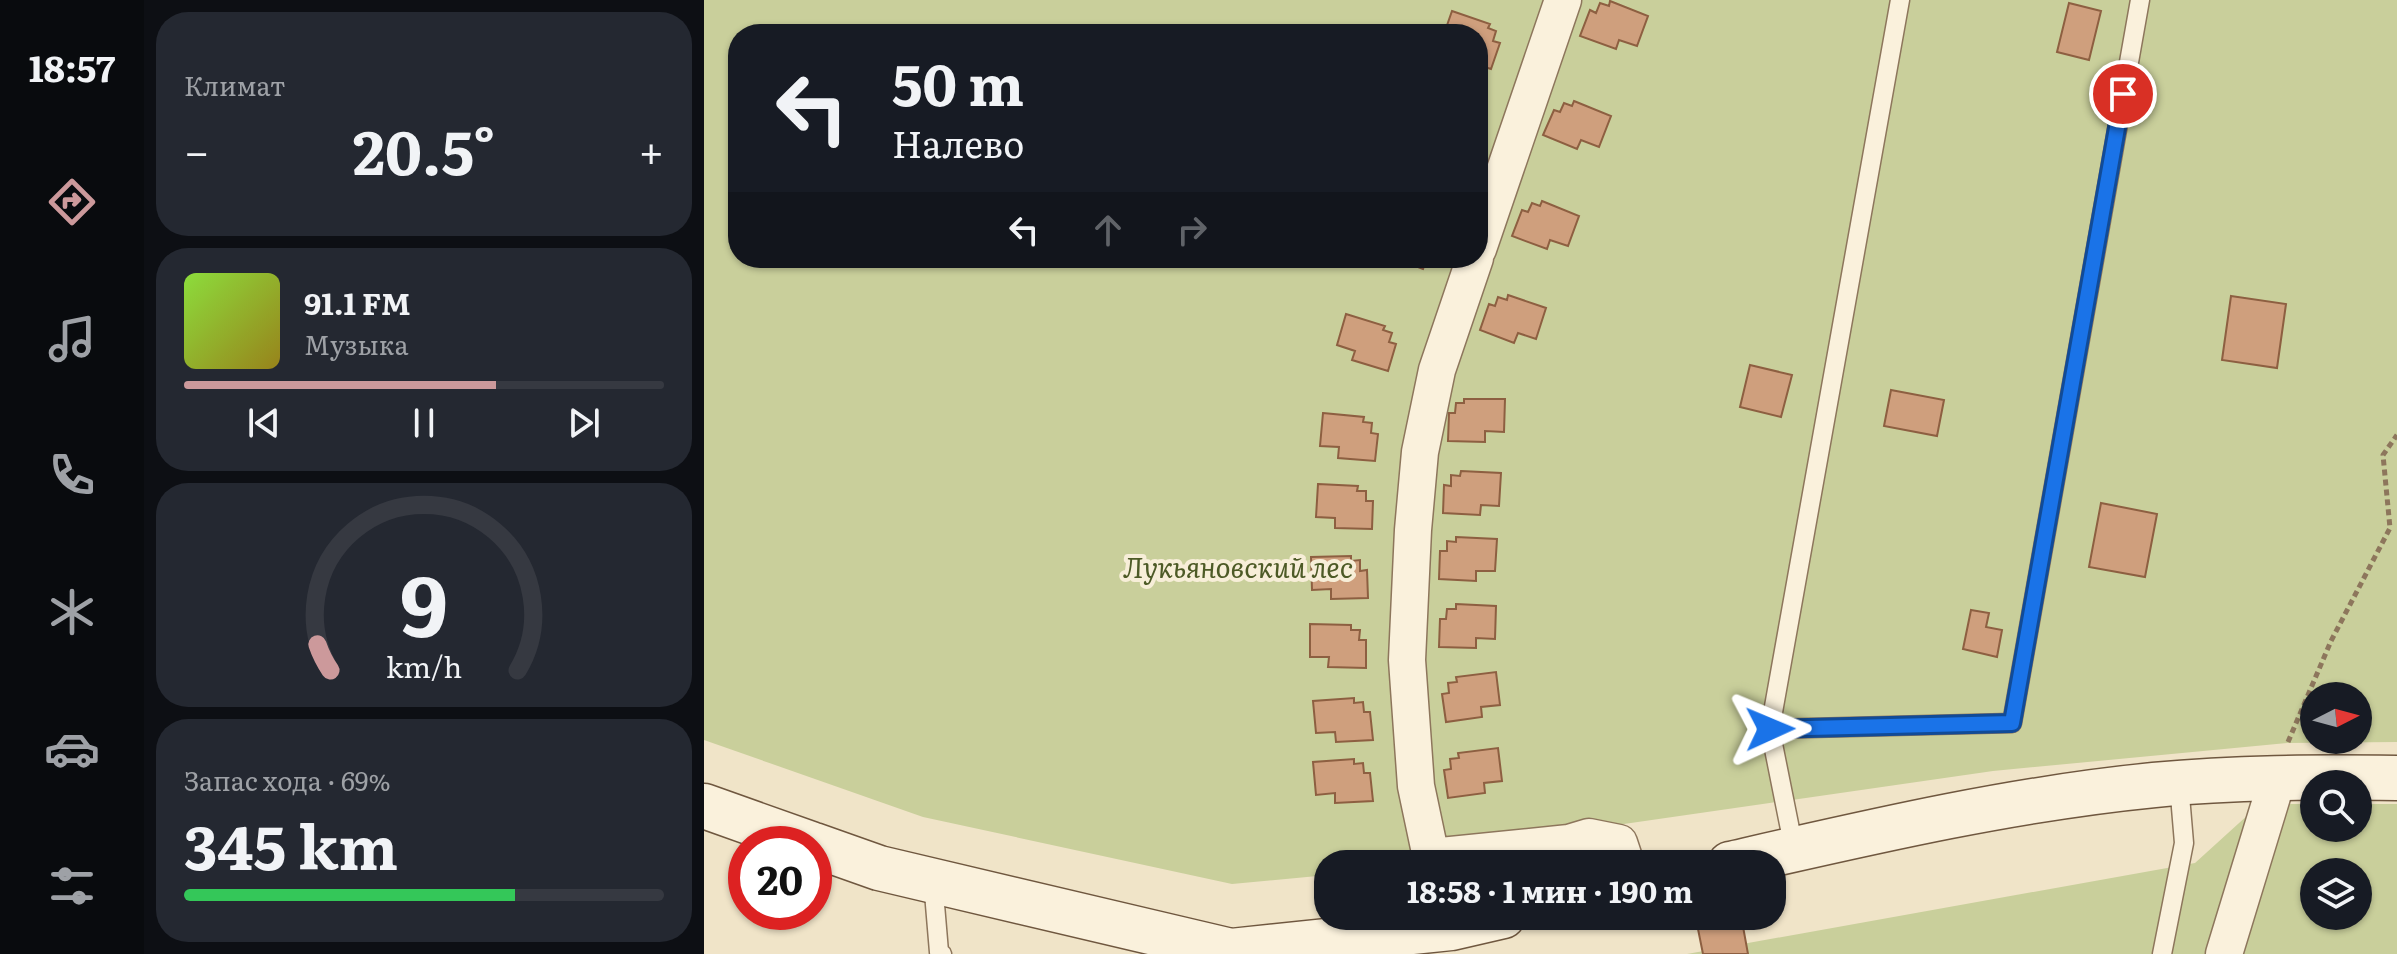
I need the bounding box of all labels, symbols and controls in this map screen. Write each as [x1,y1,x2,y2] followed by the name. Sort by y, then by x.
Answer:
[29,40,115,93] text: 18:57
[892,40,1024,123] text: 50 m
[760,56,864,160] icon: left
[2089,60,2157,128] pin
[184,65,285,104] text: Климат
[2101,72,2145,116] icon: arrive
[353,104,495,193] text: 20.5°
[184,116,210,182] text: −
[638,116,664,182] text: +
[892,116,1024,169] text: Налево
[44,174,100,230] icon: directions
[1002,208,1046,252] icon: left
[1086,208,1130,252] icon: ahead
[1170,208,1214,252] icon: right
[304,280,411,324] text: 91.1 FM
[44,311,100,367] icon: music
[304,324,408,363] text: Музыка
[242,401,286,445] icon: previous
[402,401,446,445] icon: pause
[562,401,606,445] icon: next
[44,447,100,503] icon: phone
[400,538,448,662] text: 9
[1123,545,1353,587] park label: Лукьяновский лес
[44,584,100,640] icon: climate
[386,644,462,687] text: km/h
[2300,682,2372,754] north arrow
[2300,682,2372,930] map controls
[1728,687,1812,771] position arrow
[44,721,100,777] icon: car
[184,760,391,799] text: Запас хода · 69%
[2300,770,2372,842] button: search
[184,799,398,888] text: 345 km
[728,826,832,930] speed limit sign: 20
[44,858,100,914] icon: filters
[2300,858,2372,930] button: layers
[1407,868,1693,912] text: 18:58 · 1 мин · 190 m

